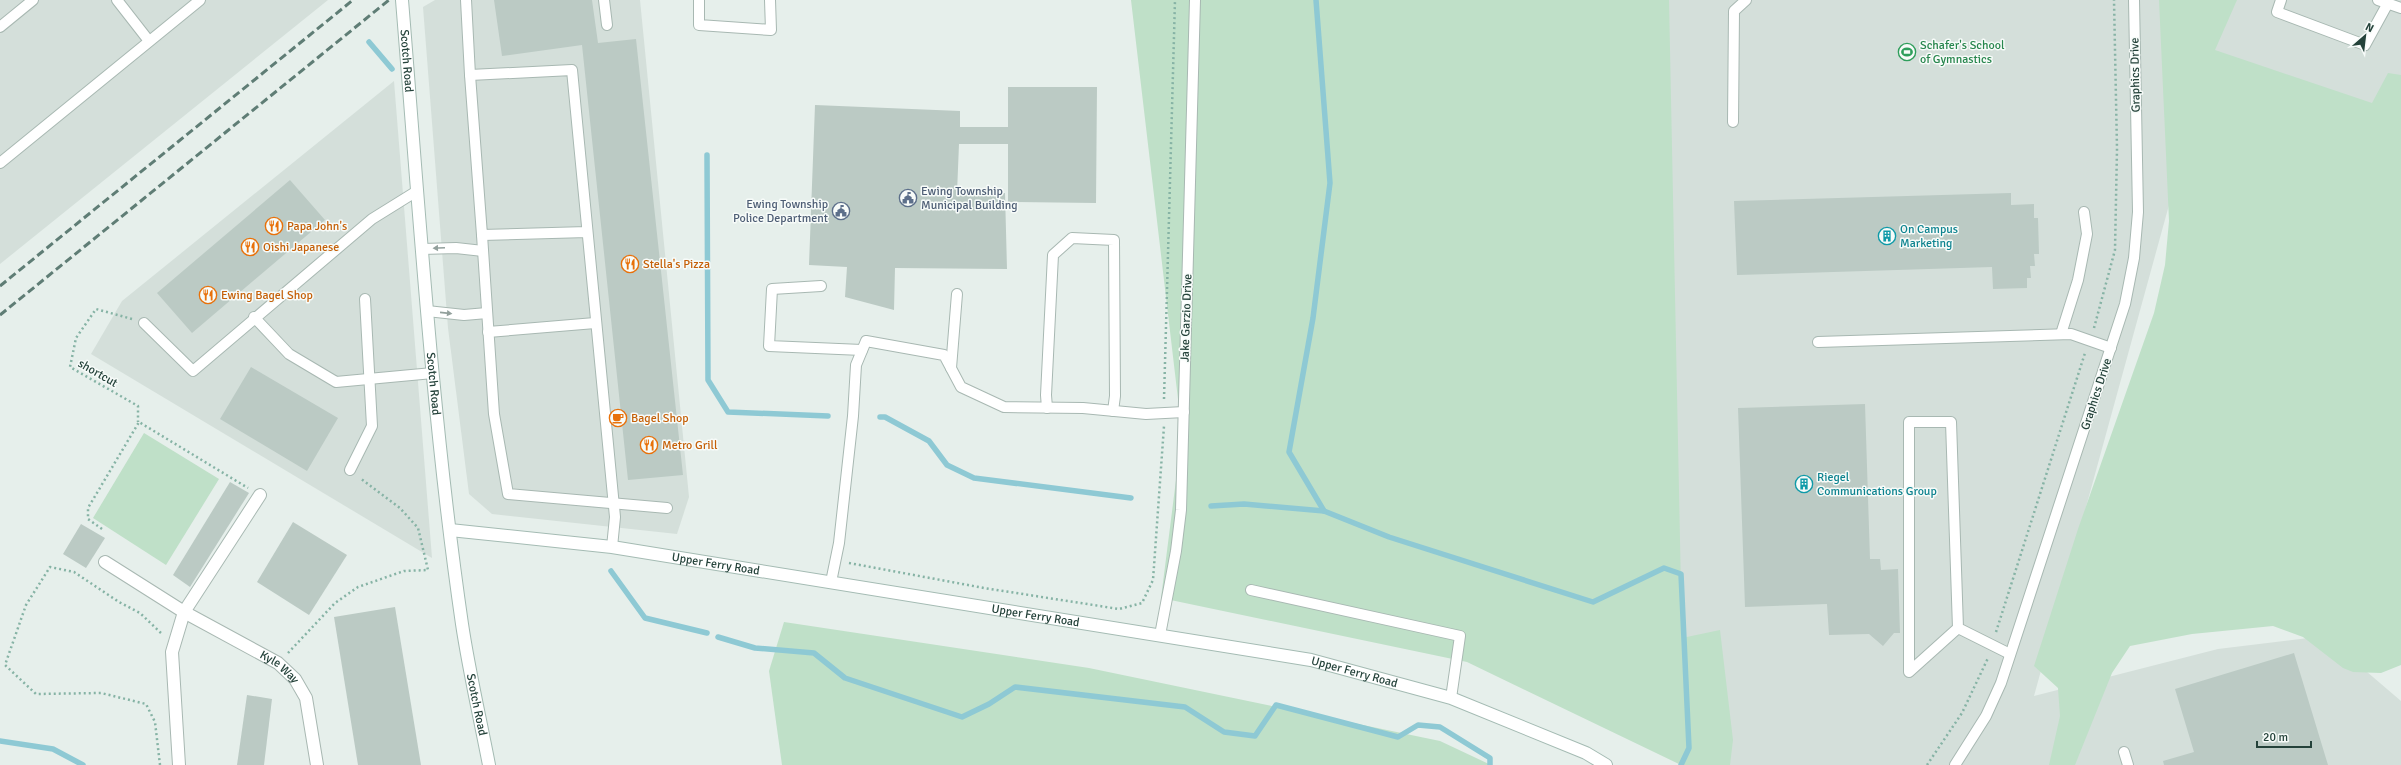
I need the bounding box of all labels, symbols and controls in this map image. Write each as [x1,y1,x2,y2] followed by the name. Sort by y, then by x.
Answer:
[2345,16,2385,56] north arrow
[2363,20,2376,35] text: N
[396,29,416,93] street label: Scotch Road
[1920,38,2005,67] place label: Schafer's School of Gymnastics
[2127,38,2144,112] street label: Graphics Drive
[1897,42,1917,62] sports icon: Schafer's School of Gymnastics
[921,184,1018,213] place label: Ewing Township Municipal Building
[898,188,918,208] public building icon: Ewing Township Municipal Building
[733,197,828,226] place label: Ewing Township Police Department
[831,201,851,221] public building icon: Ewing Township Police Department
[264,216,284,236] restaurant icon: Papa John's
[287,219,347,234] place label: Papa John's
[1900,222,1958,251] place label: On Campus Marketing
[1877,226,1897,246] building icon: On Campus Marketing
[240,237,260,257] restaurant icon: Oishi Japanese
[263,240,339,255] place label: Oishi Japanese
[433,245,445,252] one-way arrow
[620,254,640,274] restaurant icon: Stella's Pizza
[643,257,710,272] place label: Stella's Pizza
[1177,274,1196,362] street label: Jake Garzio Drive
[198,285,218,305] restaurant icon: Ewing Bagel Shop
[221,288,313,303] place label: Ewing Bagel Shop
[439,309,452,316] one-way arrow
[423,352,444,416] street label: Scotch Road
[75,356,120,391] street label: shortcut
[2078,356,2115,432] street label: Graphics Drive
[608,408,628,428] cafe icon: Bagel Shop
[631,411,689,426] place label: Bagel Shop
[639,435,659,455] restaurant icon: Metro Grill
[662,438,718,453] place label: Metro Grill
[1817,470,1937,499] place label: Riegel Communications Group
[1794,474,1814,494] building icon: Riegel Communications Group
[671,550,761,579] street label: Upper Ferry Road
[990,601,1081,630] street label: Upper Ferry Road
[257,648,303,686] street label: Kyle Way
[1309,653,1399,691] street label: Upper Ferry Road
[463,672,490,737] street label: Scotch Road
[2257,723,2311,749] scale bar
[2263,730,2288,745] text: 20 m

